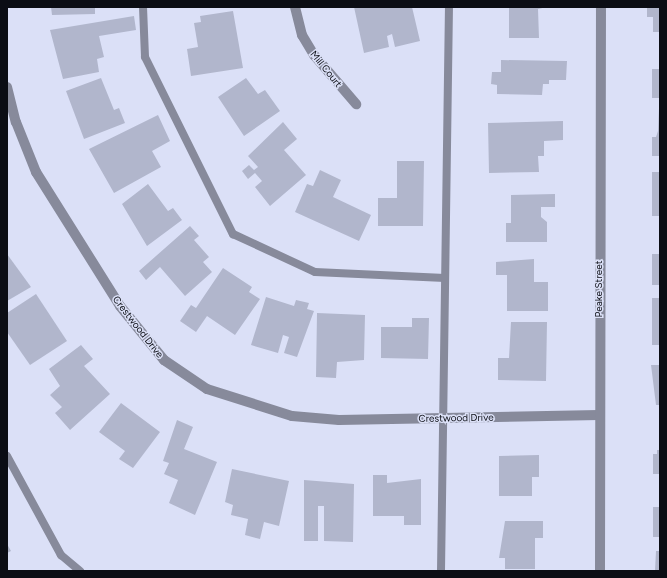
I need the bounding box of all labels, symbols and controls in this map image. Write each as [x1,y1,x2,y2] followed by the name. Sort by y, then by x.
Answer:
[308,48,344,90] street label: Mill Court
[593,261,605,317] street label: Peake Street
[110,294,166,360] street label: Crestwood Drive
[418,411,494,425] street label: Crestwood Drive

